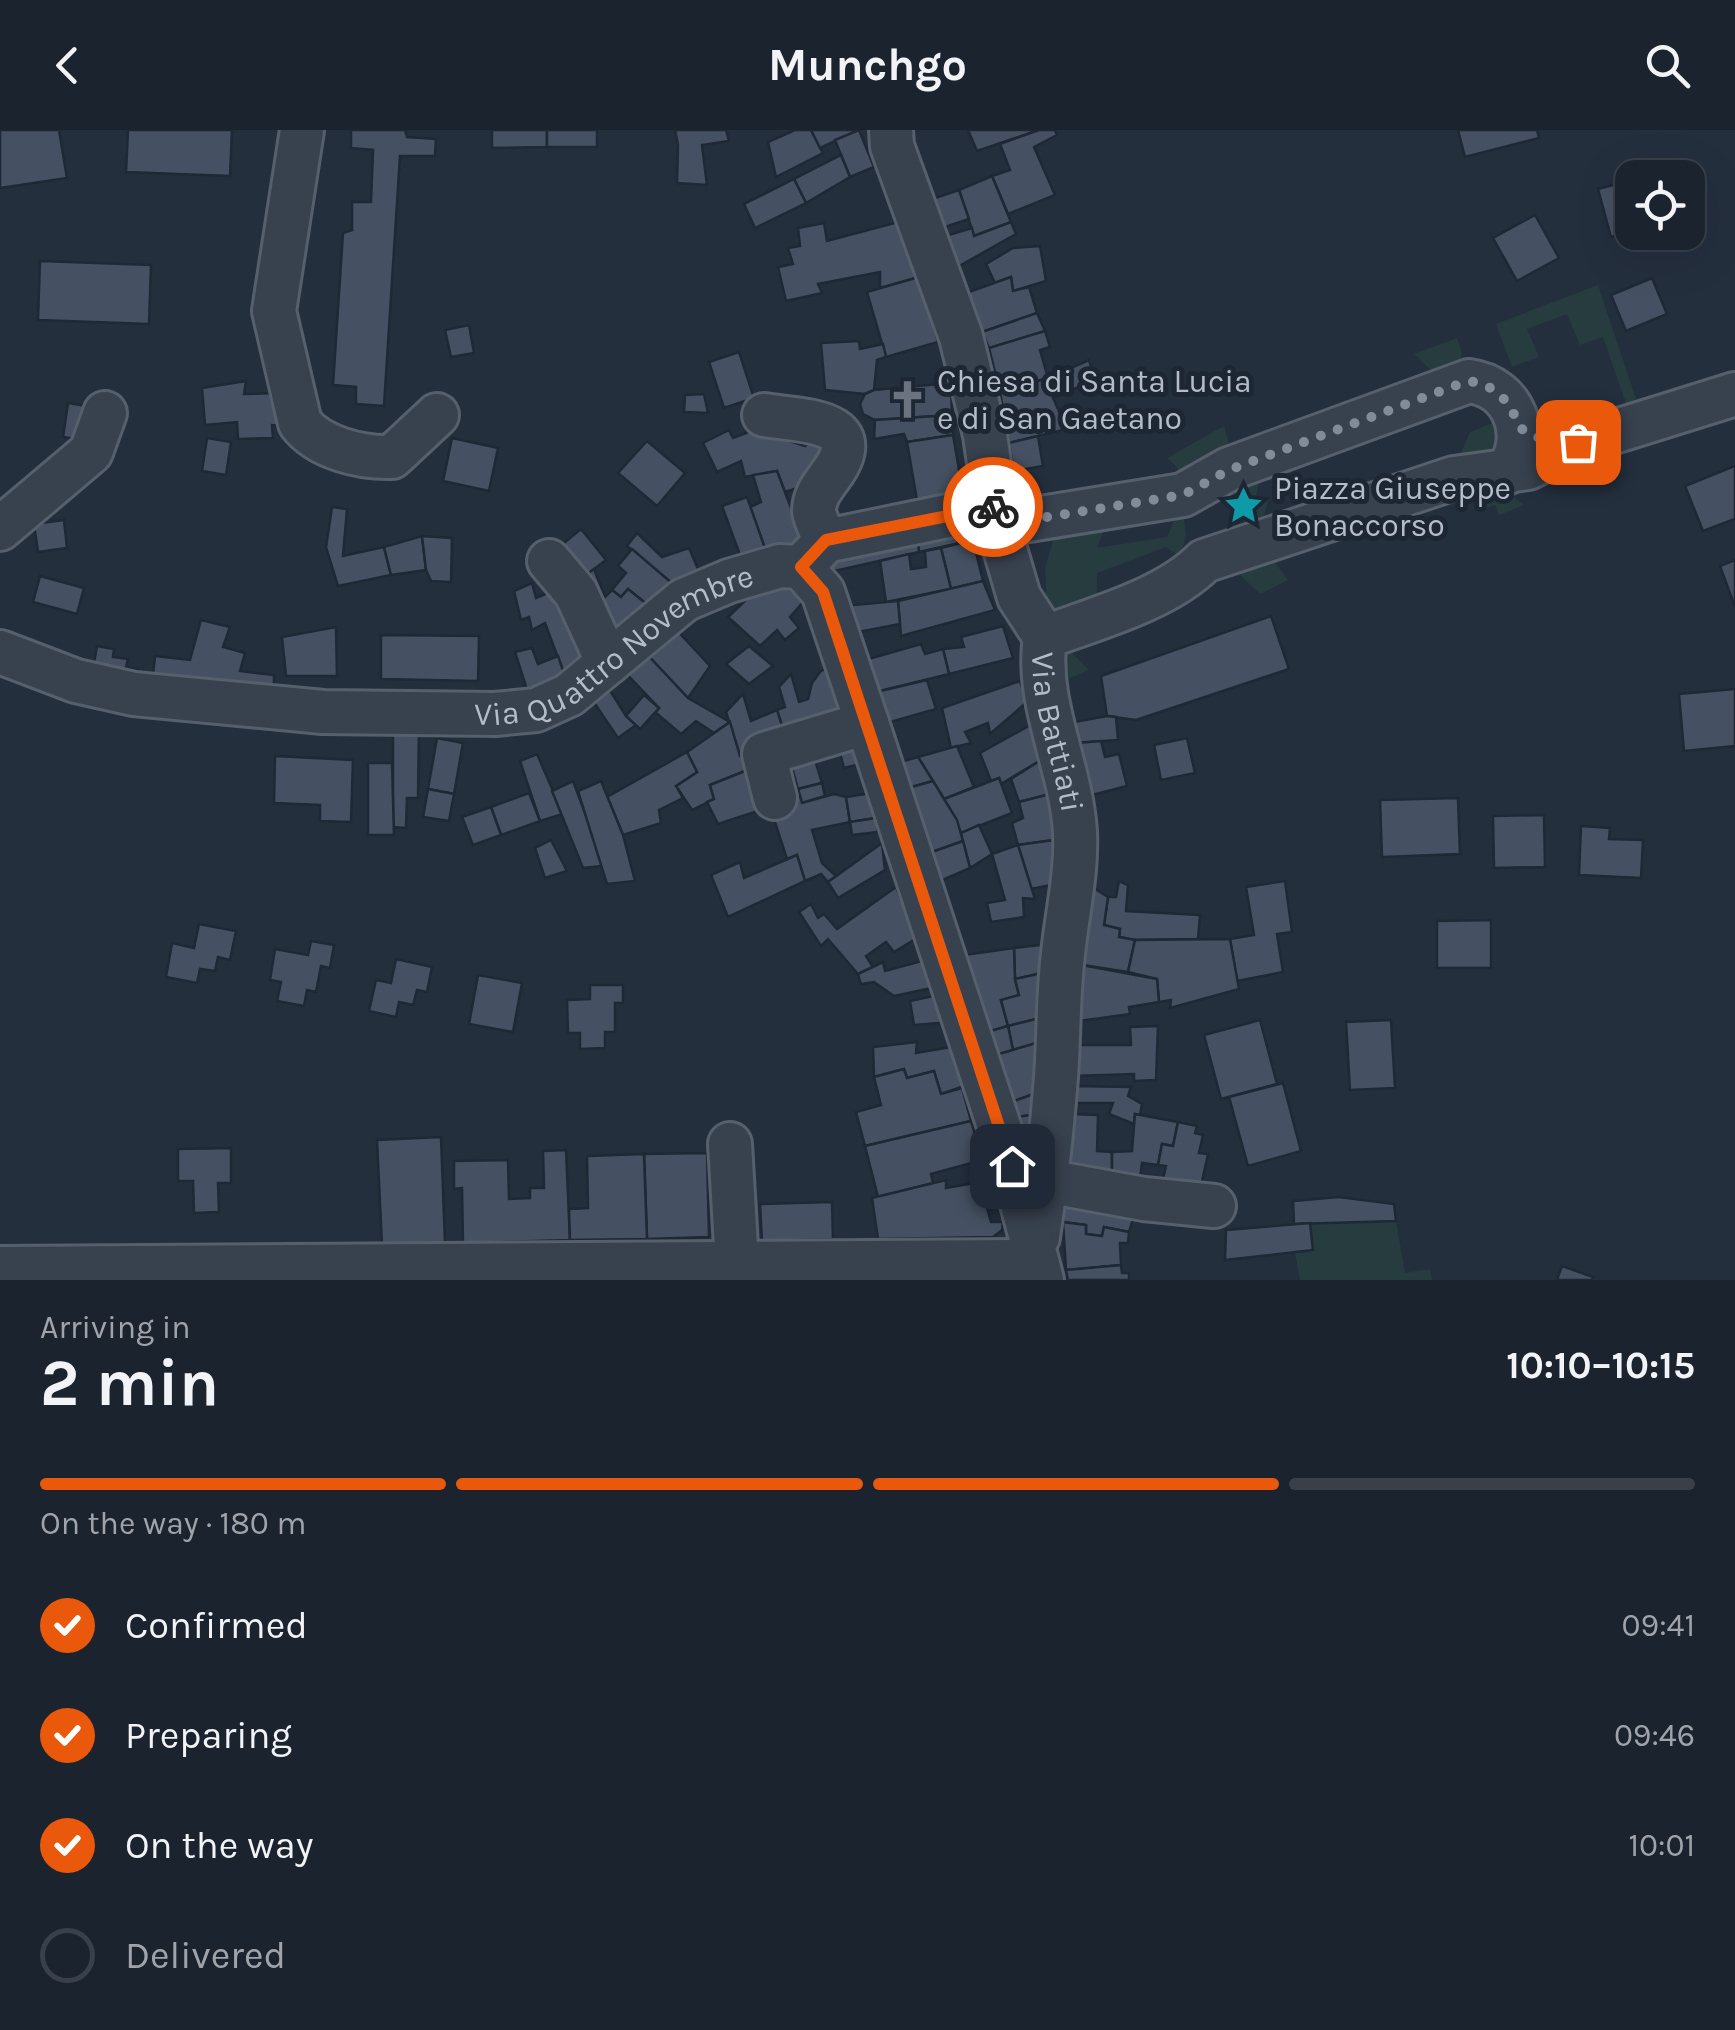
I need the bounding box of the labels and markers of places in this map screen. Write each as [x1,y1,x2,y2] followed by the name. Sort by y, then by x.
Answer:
[937,363,1252,437] place label: Chiesa di Santa Lucia e di San Gaetano
[886,378,928,420] church icon: Chiesa di Santa Lucia e di San Gaetano
[1536,400,1621,485] pin
[1274,470,1511,544] place label: Piazza Giuseppe Bonaccorso
[1223,485,1265,527] place icon: Piazza Giuseppe Bonaccorso
[970,1124,1055,1209] pin

